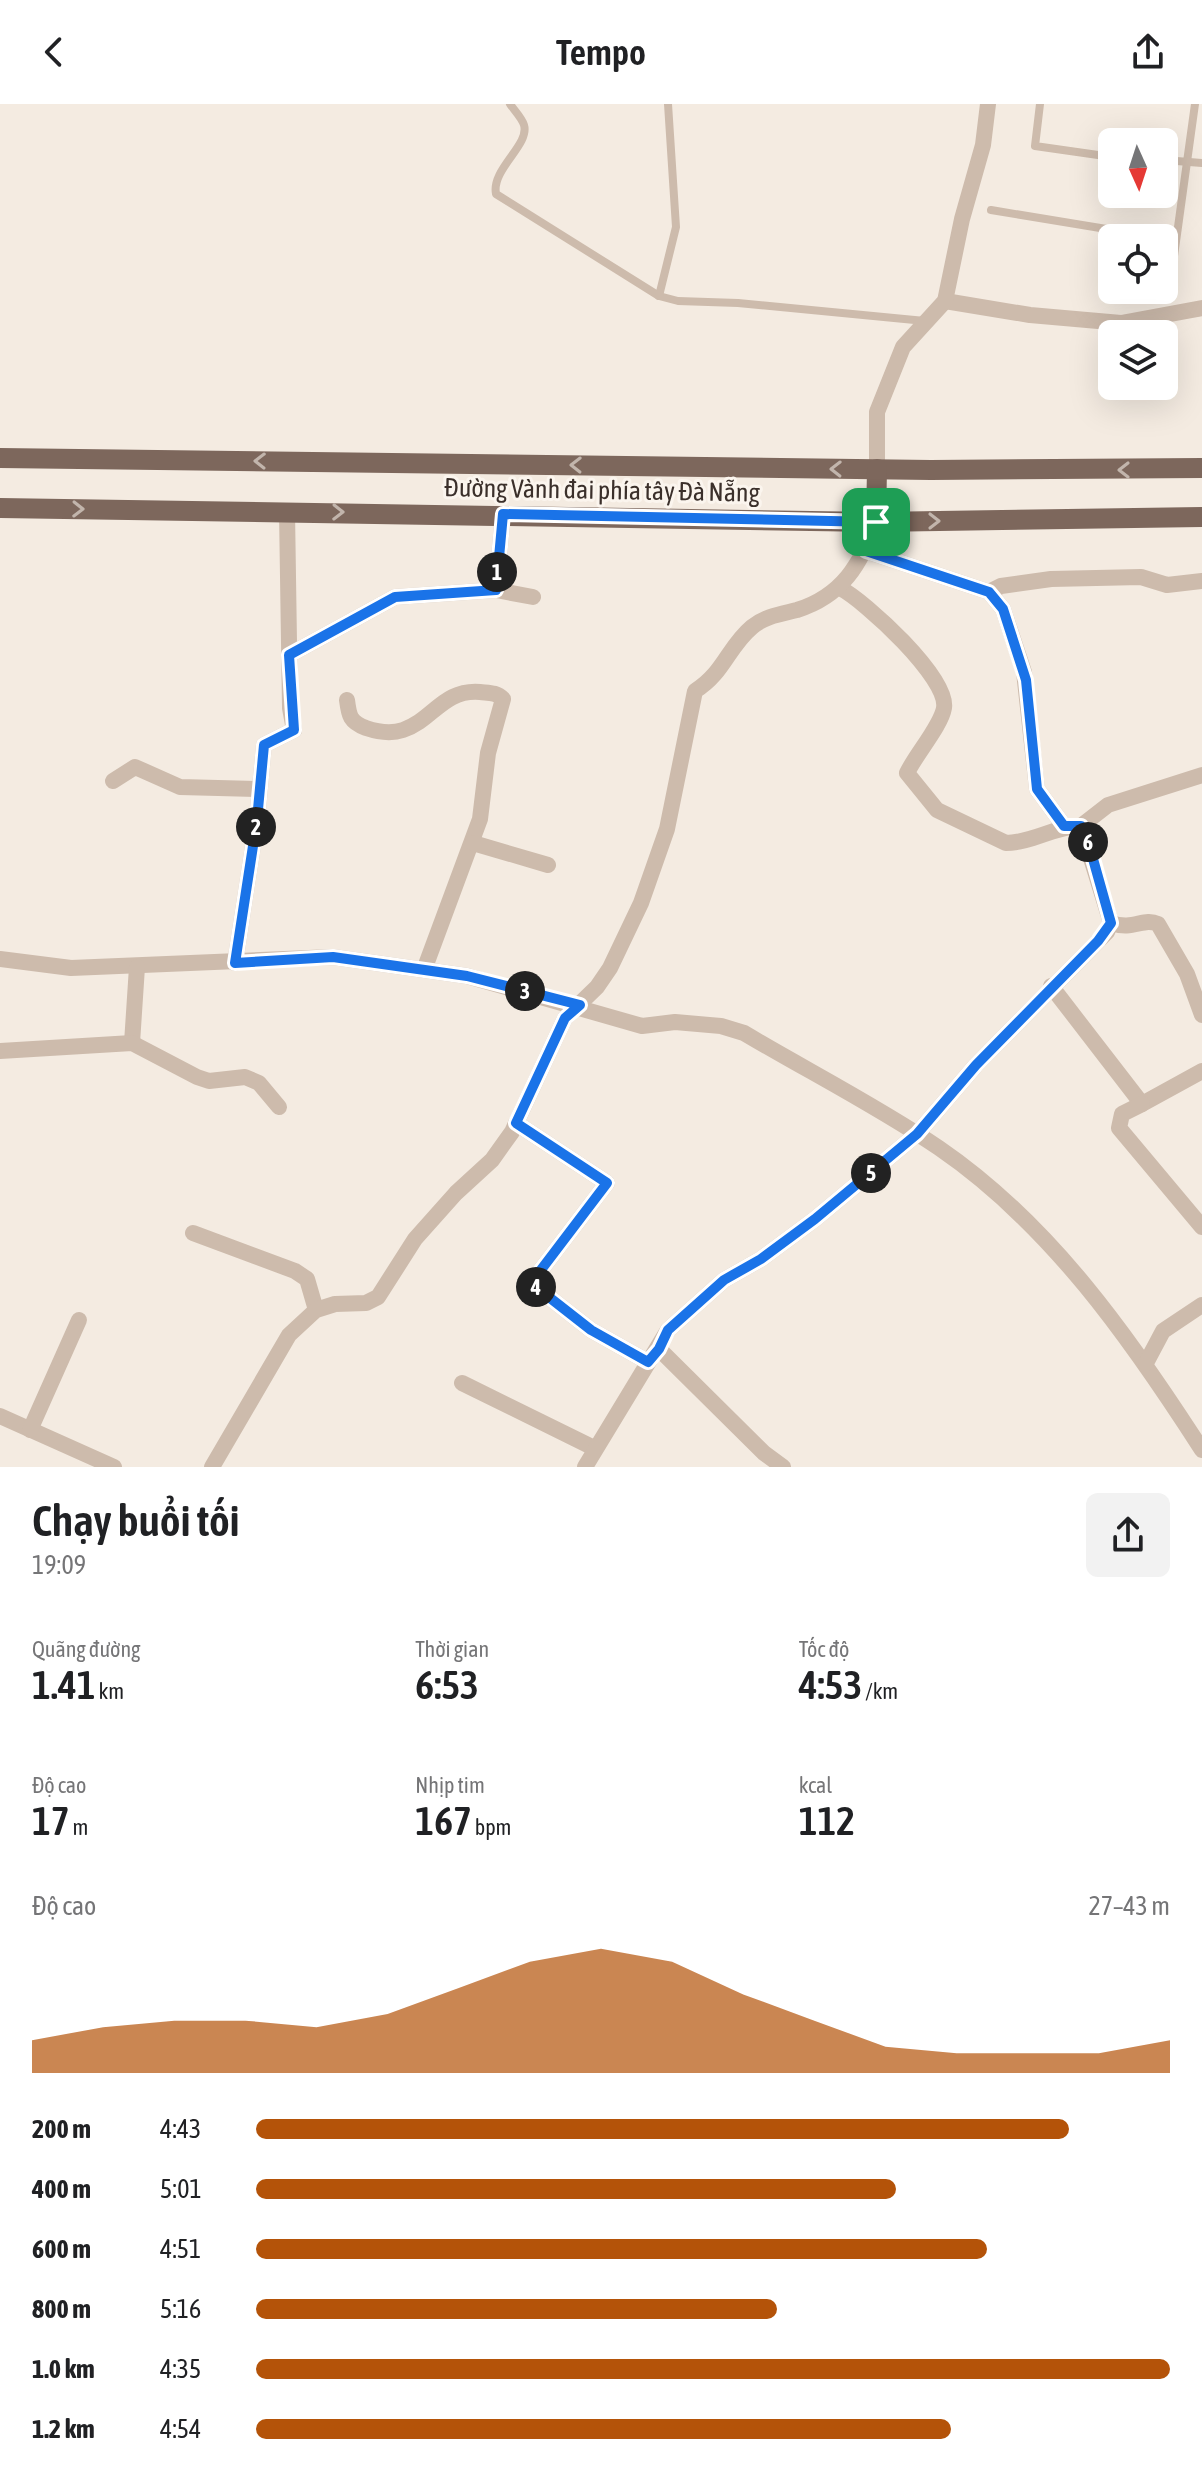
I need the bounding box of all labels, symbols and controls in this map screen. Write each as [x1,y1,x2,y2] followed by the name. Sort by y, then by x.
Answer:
[32,30,76,74] icon: back
[1126,30,1170,74] icon: share
[556,31,646,73] text: Tempo
[1098,128,1178,208] north arrow
[1098,128,1178,400] map controls
[1098,224,1178,304] button: locate
[1098,320,1178,400] button: layers
[253,453,266,470] one-way arrow
[569,457,582,474] one-way arrow
[829,460,842,477] one-way arrow
[1117,461,1130,479] one-way arrow
[444,472,761,508] street label: Đường Vành đai phía tây Đà Nẵng
[842,488,910,556] pin
[72,500,85,518] one-way arrow
[854,500,898,544] icon: arrive
[332,503,345,521] one-way arrow
[928,512,941,530] one-way arrow
[477,552,517,592] pin: 1
[492,559,502,585] text: 1
[236,807,276,847] pin: 2
[251,814,261,840] text: 2
[1068,822,1108,862] pin: 6
[1083,829,1093,855] text: 6
[505,971,545,1011] pin: 3
[520,978,530,1004] text: 3
[851,1153,891,1193] pin: 5
[866,1160,876,1186] text: 5
[516,1267,556,1307] pin: 4
[531,1274,541,1300] text: 4
[1086,1493,1170,1577] button: share
[32,1495,240,1545] text: Chạy buổi tối
[32,1550,86,1580] text: 19:09
[32,1636,141,1662] text: Quãng đường
[415,1636,489,1662] text: Thời gian
[799,1636,849,1662] text: Tốc độ
[32,1662,96,1707] text: 1.41
[415,1662,479,1707] text: 6:53
[799,1662,862,1707] text: 4:53
[96,1678,124,1704] text: km
[862,1678,898,1704] text: /km
[32,1772,86,1798] text: Độ cao
[415,1772,485,1798] text: Nhịp tim
[799,1772,832,1798] text: kcal
[32,1798,70,1843] text: 17
[415,1798,472,1843] text: 167
[799,1798,855,1843] text: 112
[70,1814,88,1840] text: m
[472,1814,511,1840] text: bpm
[32,1891,96,1921] text: Độ cao
[1088,1891,1170,1921] text: 27–43 m
[32,2114,91,2144] text: 200 m
[160,2114,201,2144] text: 4:43
[32,2174,91,2204] text: 400 m
[160,2174,202,2204] text: 5:01
[32,2234,91,2264] text: 600 m
[160,2234,201,2264] text: 4:51
[32,2294,91,2324] text: 800 m
[160,2294,201,2324] text: 5:16
[32,2354,95,2384] text: 1.0 km
[160,2354,201,2384] text: 4:35
[32,2414,95,2444] text: 1.2 km
[160,2414,201,2444] text: 4:54

